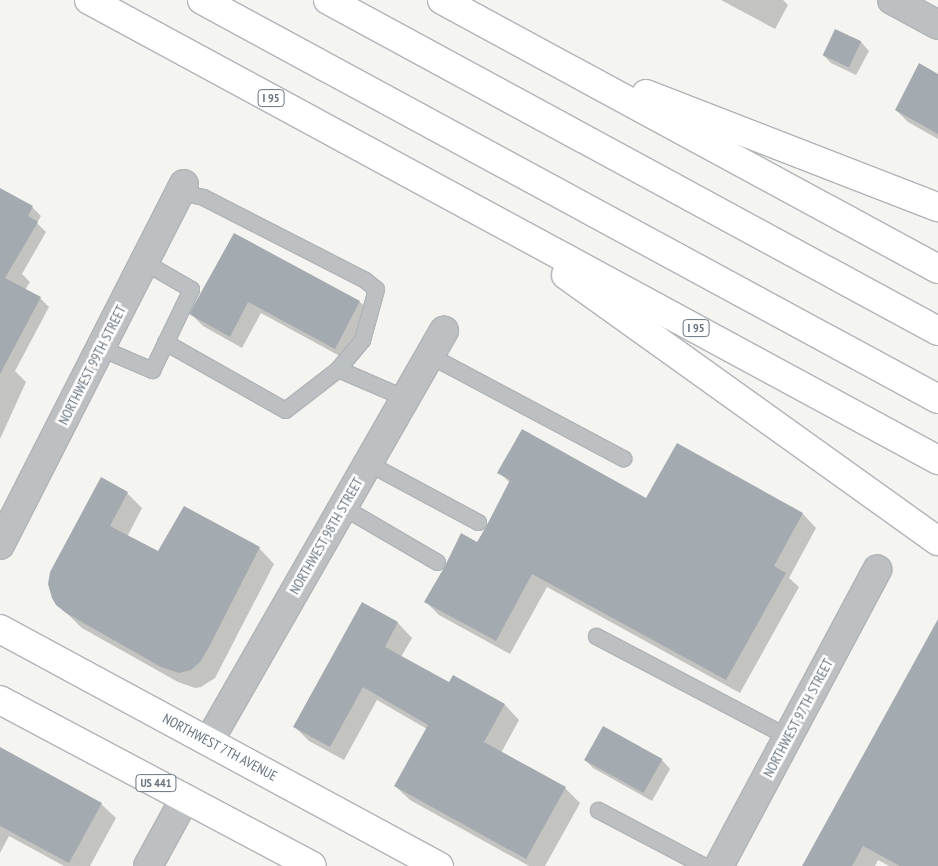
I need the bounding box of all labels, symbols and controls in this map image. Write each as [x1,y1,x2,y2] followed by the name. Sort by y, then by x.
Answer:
[257,89,285,108] road number: I 95
[54,302,130,428] street label: NORTHWEST 99TH STREET
[682,318,710,338] road number: I 95
[286,475,366,597] street label: NORTHWEST 98TH STREET
[760,656,836,780] street label: NORTHWEST 97TH STREET
[160,710,280,784] street label: NORTHWEST 7TH AVENUE
[135,774,177,792] road number: US 441

